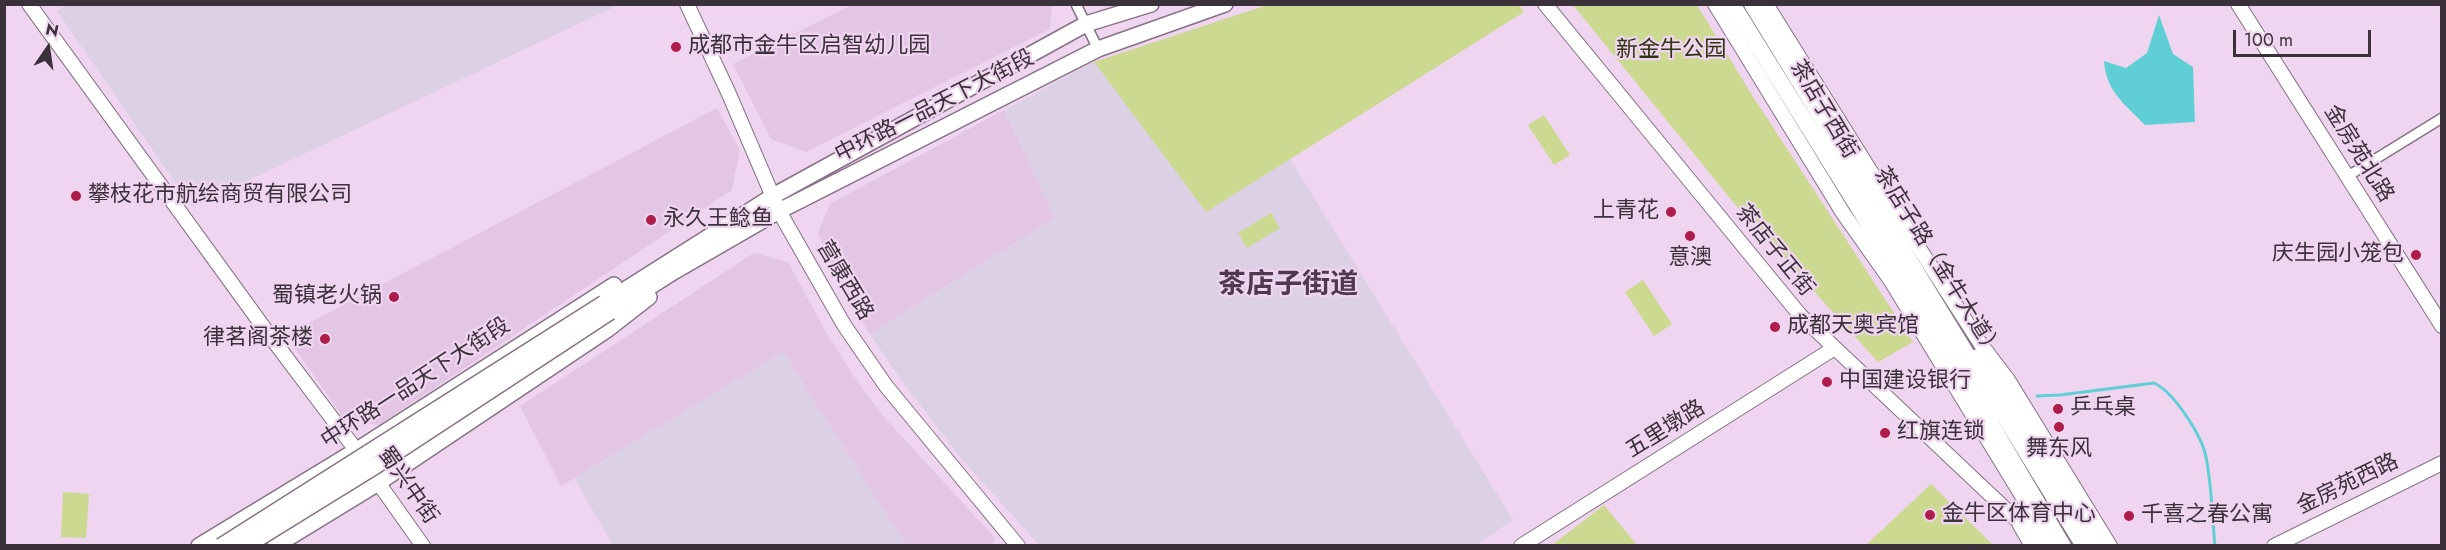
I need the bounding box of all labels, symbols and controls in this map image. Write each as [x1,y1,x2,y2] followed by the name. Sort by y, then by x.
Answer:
[43,17,61,43] text: N
[18,18,78,78] north arrow
[2236,18,2374,56] scale bar
[2244,27,2293,53] text: 100 m
[688,34,930,60] place label: 成都市金牛区启智幼儿园
[1616,38,1726,64] park label: 新金牛公园
[669,40,683,54] marker: 成都市金牛区启智幼儿园
[831,45,1039,169] street label: 中环路一品天下大街段
[1783,56,1863,164] street label: 茶店子西街
[2318,100,2398,208] street label: 金房苑北路
[1868,163,2006,363] street label: 茶店子路（金牛大道）
[88,183,352,209] place label: 攀枝花市航绘商贸有限公司
[69,189,83,203] marker: 攀枝花市航绘商贸有限公司
[1593,199,1659,225] place label: 上青花
[1729,200,1819,302] street label: 茶店子正街
[1664,205,1678,219] marker: 上青花
[663,207,773,233] place label: 永久王鲶鱼
[644,213,658,227] marker: 永久王鲶鱼
[1683,229,1697,243] marker: 意澳
[810,236,878,326] street label: 营康西路
[2272,242,2404,268] place label: 庆生园小笼包
[1668,246,1712,272] place label: 意澳
[2409,248,2423,262] marker: 庆生园小笼包
[1218,269,1358,303] district label: 茶店子街道
[272,284,382,310] place label: 蜀镇老火锅
[387,290,401,304] marker: 蜀镇老火锅
[317,313,515,455] street label: 中环路一品天下大街段
[1787,314,1919,340] place label: 成都天奥宾馆
[1768,320,1782,334] marker: 成都天奥宾馆
[203,326,313,352] place label: 律茗阁茶楼
[318,332,332,346] marker: 律茗阁茶楼
[1839,369,1971,395] place label: 中国建设银行
[1820,375,1834,389] marker: 中国建设银行
[1622,395,1710,465] street label: 五里墩路
[2070,396,2136,422] place label: 乒乓桌
[2051,402,2065,416] marker: 乒乓桌
[1897,420,1985,446] place label: 红旗连锁
[2052,420,2066,434] marker: 舞东风
[1878,426,1892,440] marker: 红旗连锁
[2026,437,2092,463] place label: 舞东风
[371,442,443,530] street label: 蜀兴中街
[2293,449,2403,521] street label: 金房苑西路
[1942,502,2096,528] place label: 金牛区体育中心
[2141,503,2273,529] place label: 千喜之春公寓
[1923,508,1937,522] marker: 金牛区体育中心
[2122,509,2136,523] marker: 千喜之春公寓

